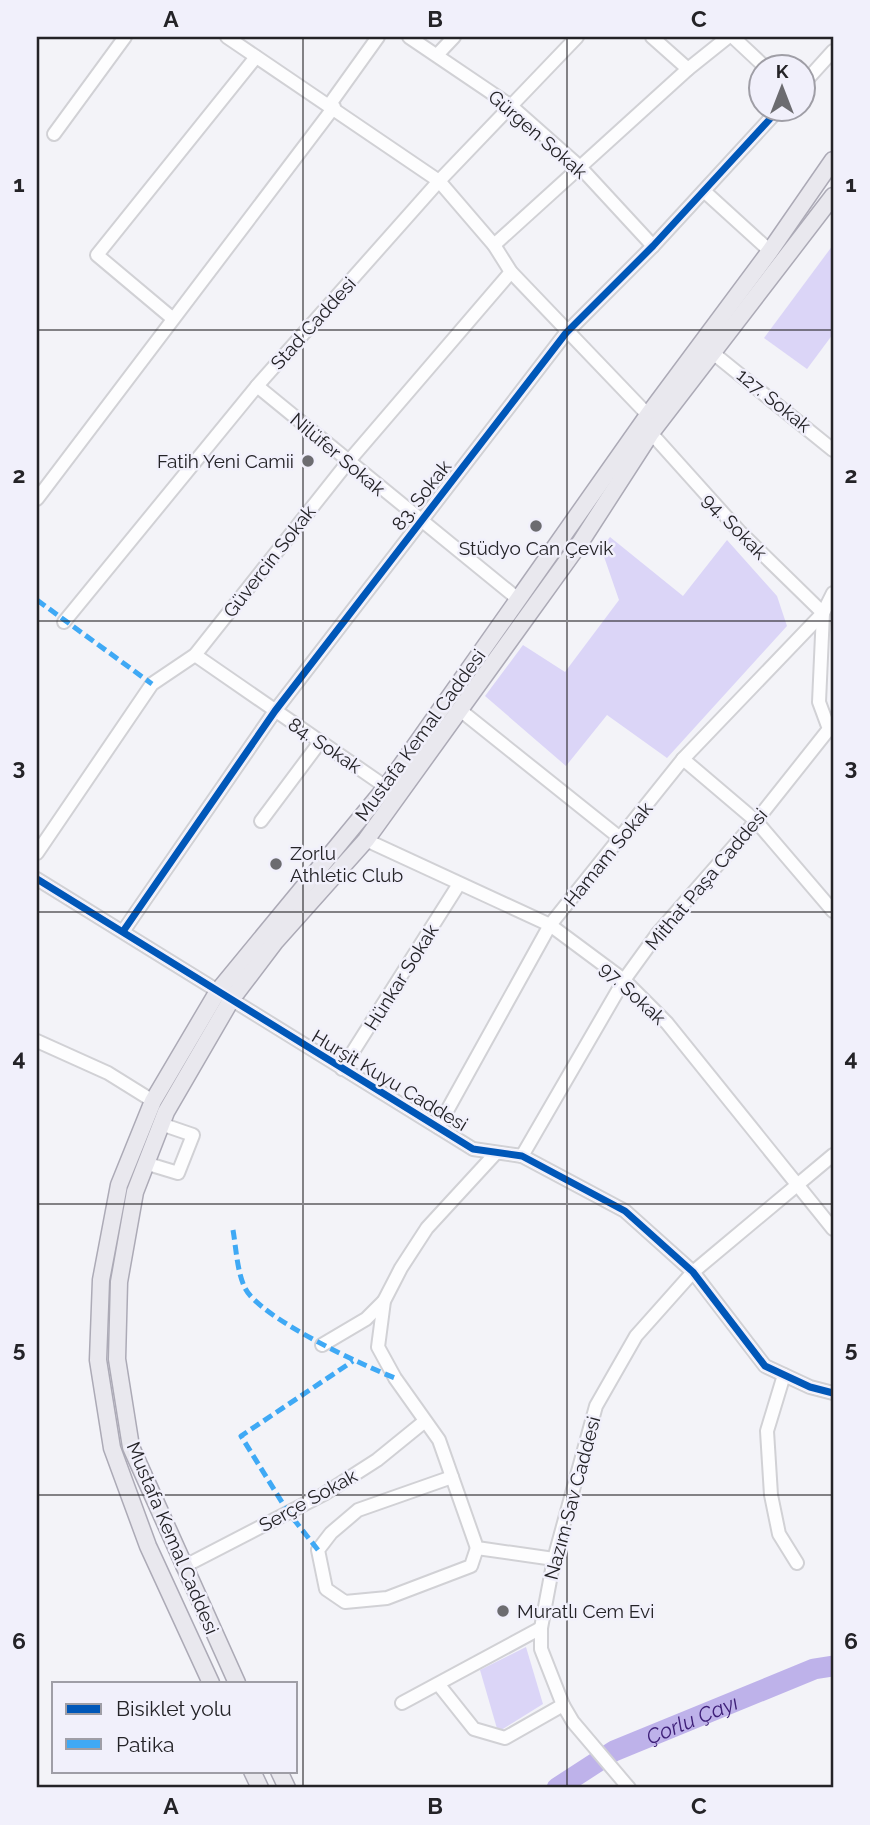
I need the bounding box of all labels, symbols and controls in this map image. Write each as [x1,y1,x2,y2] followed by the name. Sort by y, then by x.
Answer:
[163,5,179,32] text: A
[427,5,443,32] text: B
[691,5,707,32] text: C
[748,52,818,122] north arrow
[776,60,789,82] text: K
[484,85,592,183] street label: Gürgen Sokak
[13,170,25,197] text: 1
[845,170,857,197] text: 1
[266,272,360,374] street label: Stad Caddesi
[733,364,815,436] street label: 127. Sokak
[286,408,390,500] street label: Nilüfer Sokak
[157,450,294,472] place label: Fatih Yeni Camii
[300,453,316,469] marker: Fatih Yeni Camii
[387,455,455,535] street label: 83. Sokak
[13,461,25,488] text: 2
[845,461,857,488] text: 2
[698,488,772,564] street label: 94. Sokak
[218,501,320,621] street label: Güvercin Sokak
[528,518,544,534] marker: Stüdyo Can Çevik
[459,537,613,559] place label: Stüdyo Can Çevik
[350,645,490,825] street label: Mustafa Kemal Caddesi
[284,713,366,777] street label: 84. Sokak
[13,753,25,780] text: 3
[845,753,857,780] text: 3
[559,797,657,911] street label: Hamam Sokak
[640,804,772,954] street label: Mithat Paşa Caddesi
[290,842,403,886] place label: Zorlu Athletic Club
[268,856,284,872] marker: Zorlu Athletic Club
[360,920,442,1034] street label: Hünkar Sokak
[596,957,670,1029] street label: 97. Sokak
[308,1025,472,1135] street label: Hurşit Kuyu Caddesi
[12,1044,26,1071] text: 4
[844,1044,858,1071] text: 4
[13,1335,26,1362] text: 5
[845,1335,858,1362] text: 5
[540,1414,604,1582] street label: Nazım Sav Caddesi
[122,1439,224,1637] street label: Mustafa Kemal Caddesi
[255,1464,361,1536] street label: Serçe Sokak
[517,1600,654,1622] place label: Muratlı Cem Evi
[495,1603,511,1619] marker: Muratlı Cem Evi
[12,1627,26,1654] text: 6
[844,1627,858,1654] text: 6
[52,1682,298,1772] legend
[642,1689,741,1749] water label: Çorlu Çayı
[116,1696,232,1721] text: Bisiklet yolu
[116,1732,174,1757] text: Patika
[163,1792,179,1819] text: A
[427,1792,443,1819] text: B
[691,1792,707,1819] text: C

